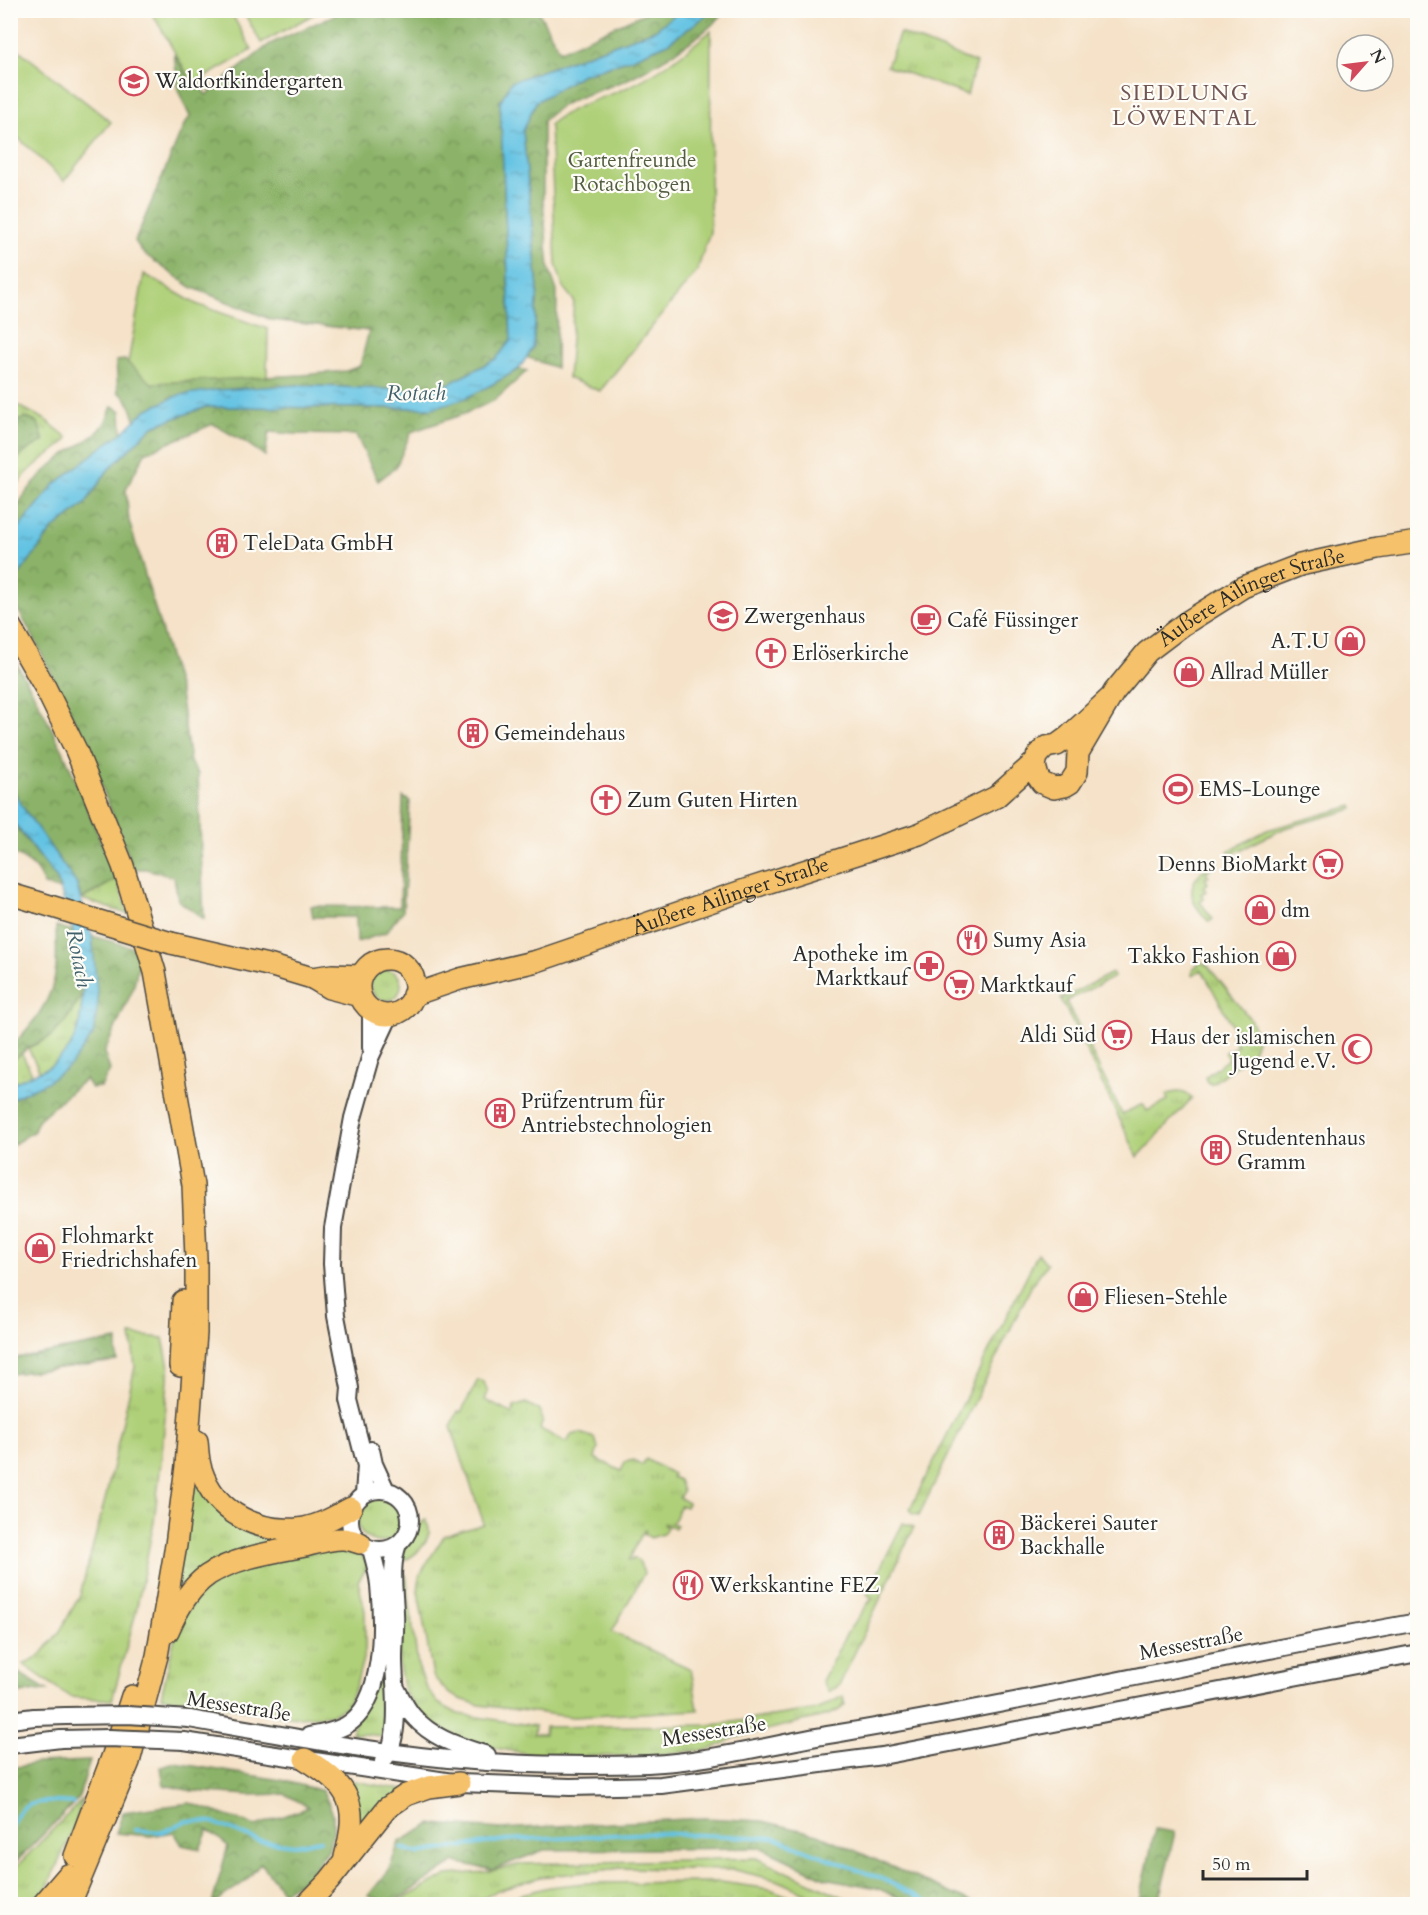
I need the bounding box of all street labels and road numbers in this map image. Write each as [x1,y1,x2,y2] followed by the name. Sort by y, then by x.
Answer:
[1152,542,1348,654] street label: Äußere Ailinger Straße
[628,850,833,943] street label: Äußere Ailinger Straße
[1137,1619,1246,1668] street label: Messestraße
[185,1684,293,1729] street label: Messestraße
[660,1709,768,1754] street label: Messestraße

